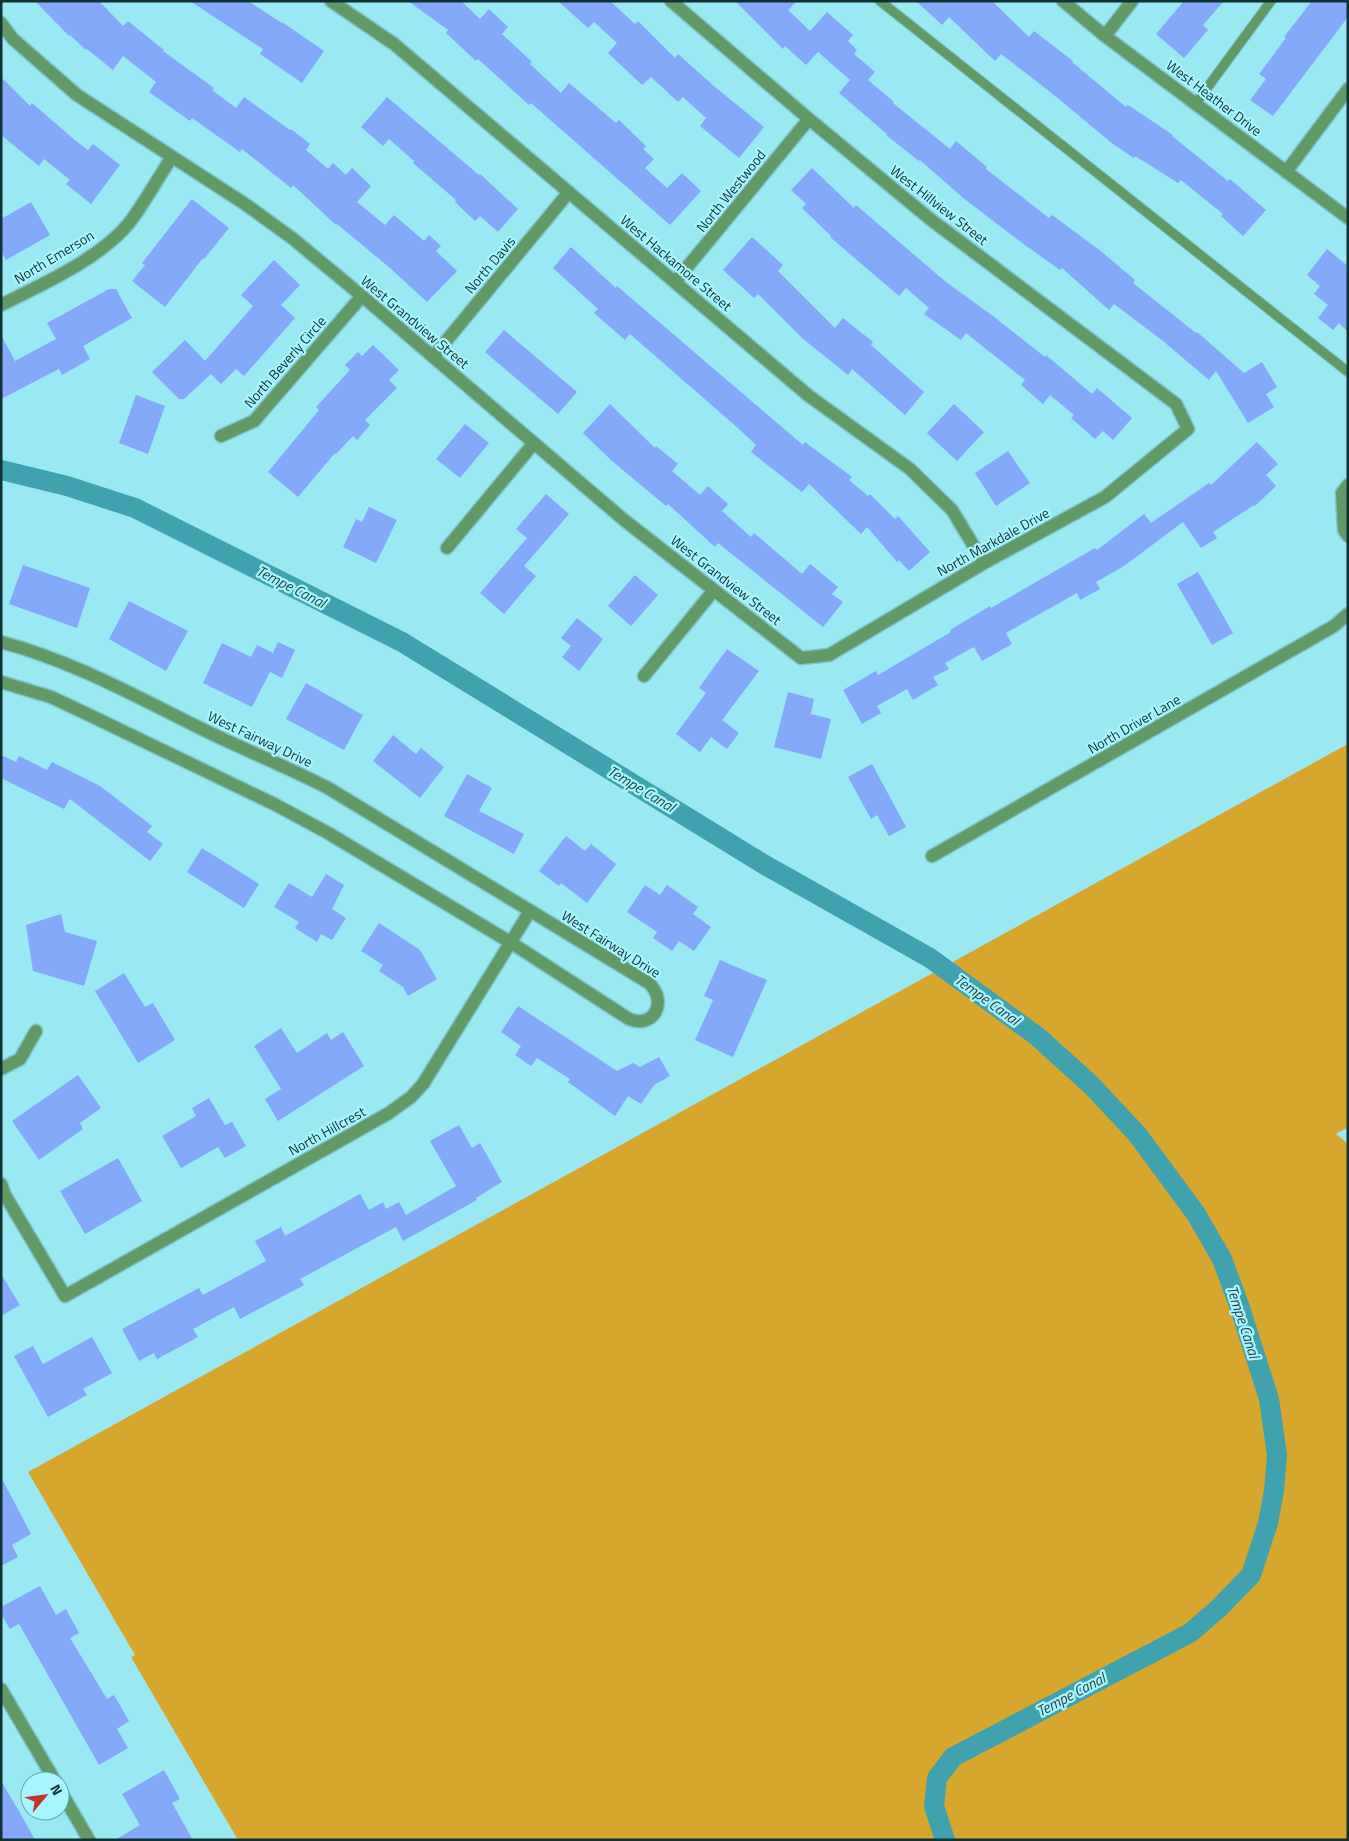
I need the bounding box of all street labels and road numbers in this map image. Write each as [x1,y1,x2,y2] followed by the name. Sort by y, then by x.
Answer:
[1162,55,1267,141] street label: West Heather Drive
[691,145,770,236] street label: North Westwood
[886,160,993,250] street label: West Hillview Street
[616,210,737,316] street label: West Hackamore Street
[10,224,98,289] street label: North Emerson
[459,231,520,298] street label: North Davis
[357,270,474,373] street label: West Grandview Street
[239,311,331,412] street label: North Beverly Circle
[933,502,1053,581] street label: North Markdale Drive
[666,530,786,630] street label: West Grandview Street
[1083,688,1184,759] street label: North Driver Lane
[204,705,316,772] street label: West Fairway Drive
[558,905,665,983] street label: West Fairway Drive
[284,1101,369,1160] street label: North Hillcrest

